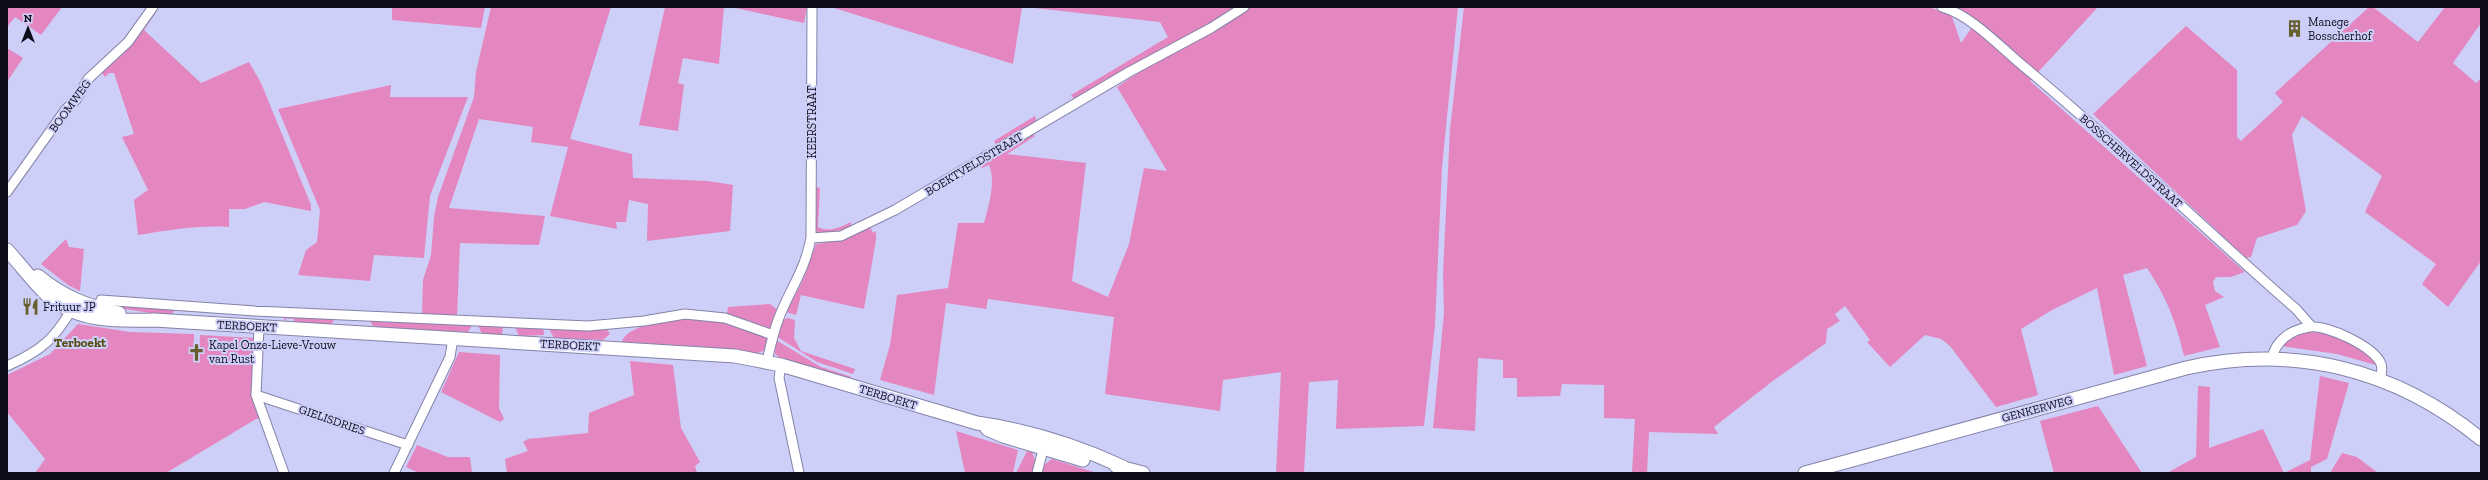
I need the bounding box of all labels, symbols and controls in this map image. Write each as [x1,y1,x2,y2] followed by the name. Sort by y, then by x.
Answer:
[8,8,48,48] north arrow
[24,12,33,25] text: N
[2308,15,2373,43] place label: Manege Bosscherhof
[2285,19,2305,39] building icon: Manege Bosscherhof
[46,77,94,135] street label: BOOMWEG
[805,85,819,158] street label: KEERSTRAAT
[2077,111,2186,211] street label: BOSSCHERVELDSTRAAT
[923,129,1026,199] street label: BOEKTVELDSTRAAT
[20,297,40,317] restaurant icon: Frituur JP
[43,300,96,314] place label: Frituur JP
[217,317,278,335] street label: TERBOEKT
[54,335,107,350] district label: Terboekt
[540,336,601,354] street label: TERBOEKT
[209,338,337,366] place label: Kapel Onze-Lieve-Vrouw van Rust
[186,342,206,362] church icon: Kapel Onze-Lieve-Vrouw van Rust
[857,382,919,413] street label: TERBOEKT
[2000,393,2074,425] street label: GENKERWEG
[297,402,367,438] street label: GIELISDRIES

